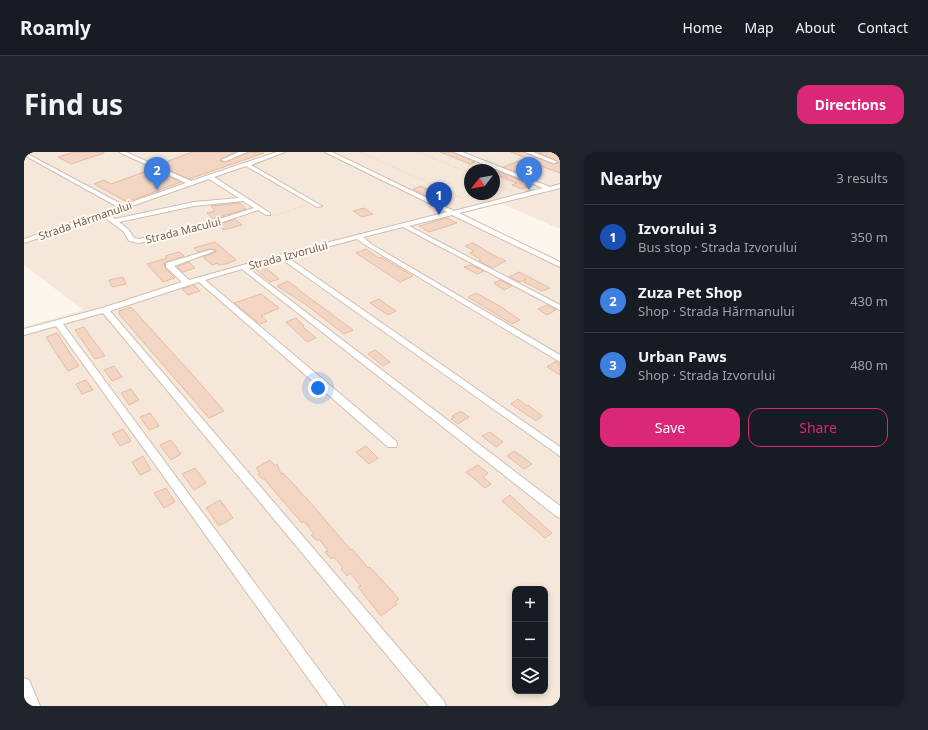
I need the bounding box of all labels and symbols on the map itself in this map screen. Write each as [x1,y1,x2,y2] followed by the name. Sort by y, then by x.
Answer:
[144,157,170,190] pin: 2
[516,157,542,190] pin: 3
[464,164,500,200] north arrow
[426,182,452,215] pin: 1
[36,197,134,243] street label: Strada Hărmanului
[144,213,222,247] street label: Strada Macului
[247,237,329,273] street label: Strada Izvorului
[308,378,328,398] your location

